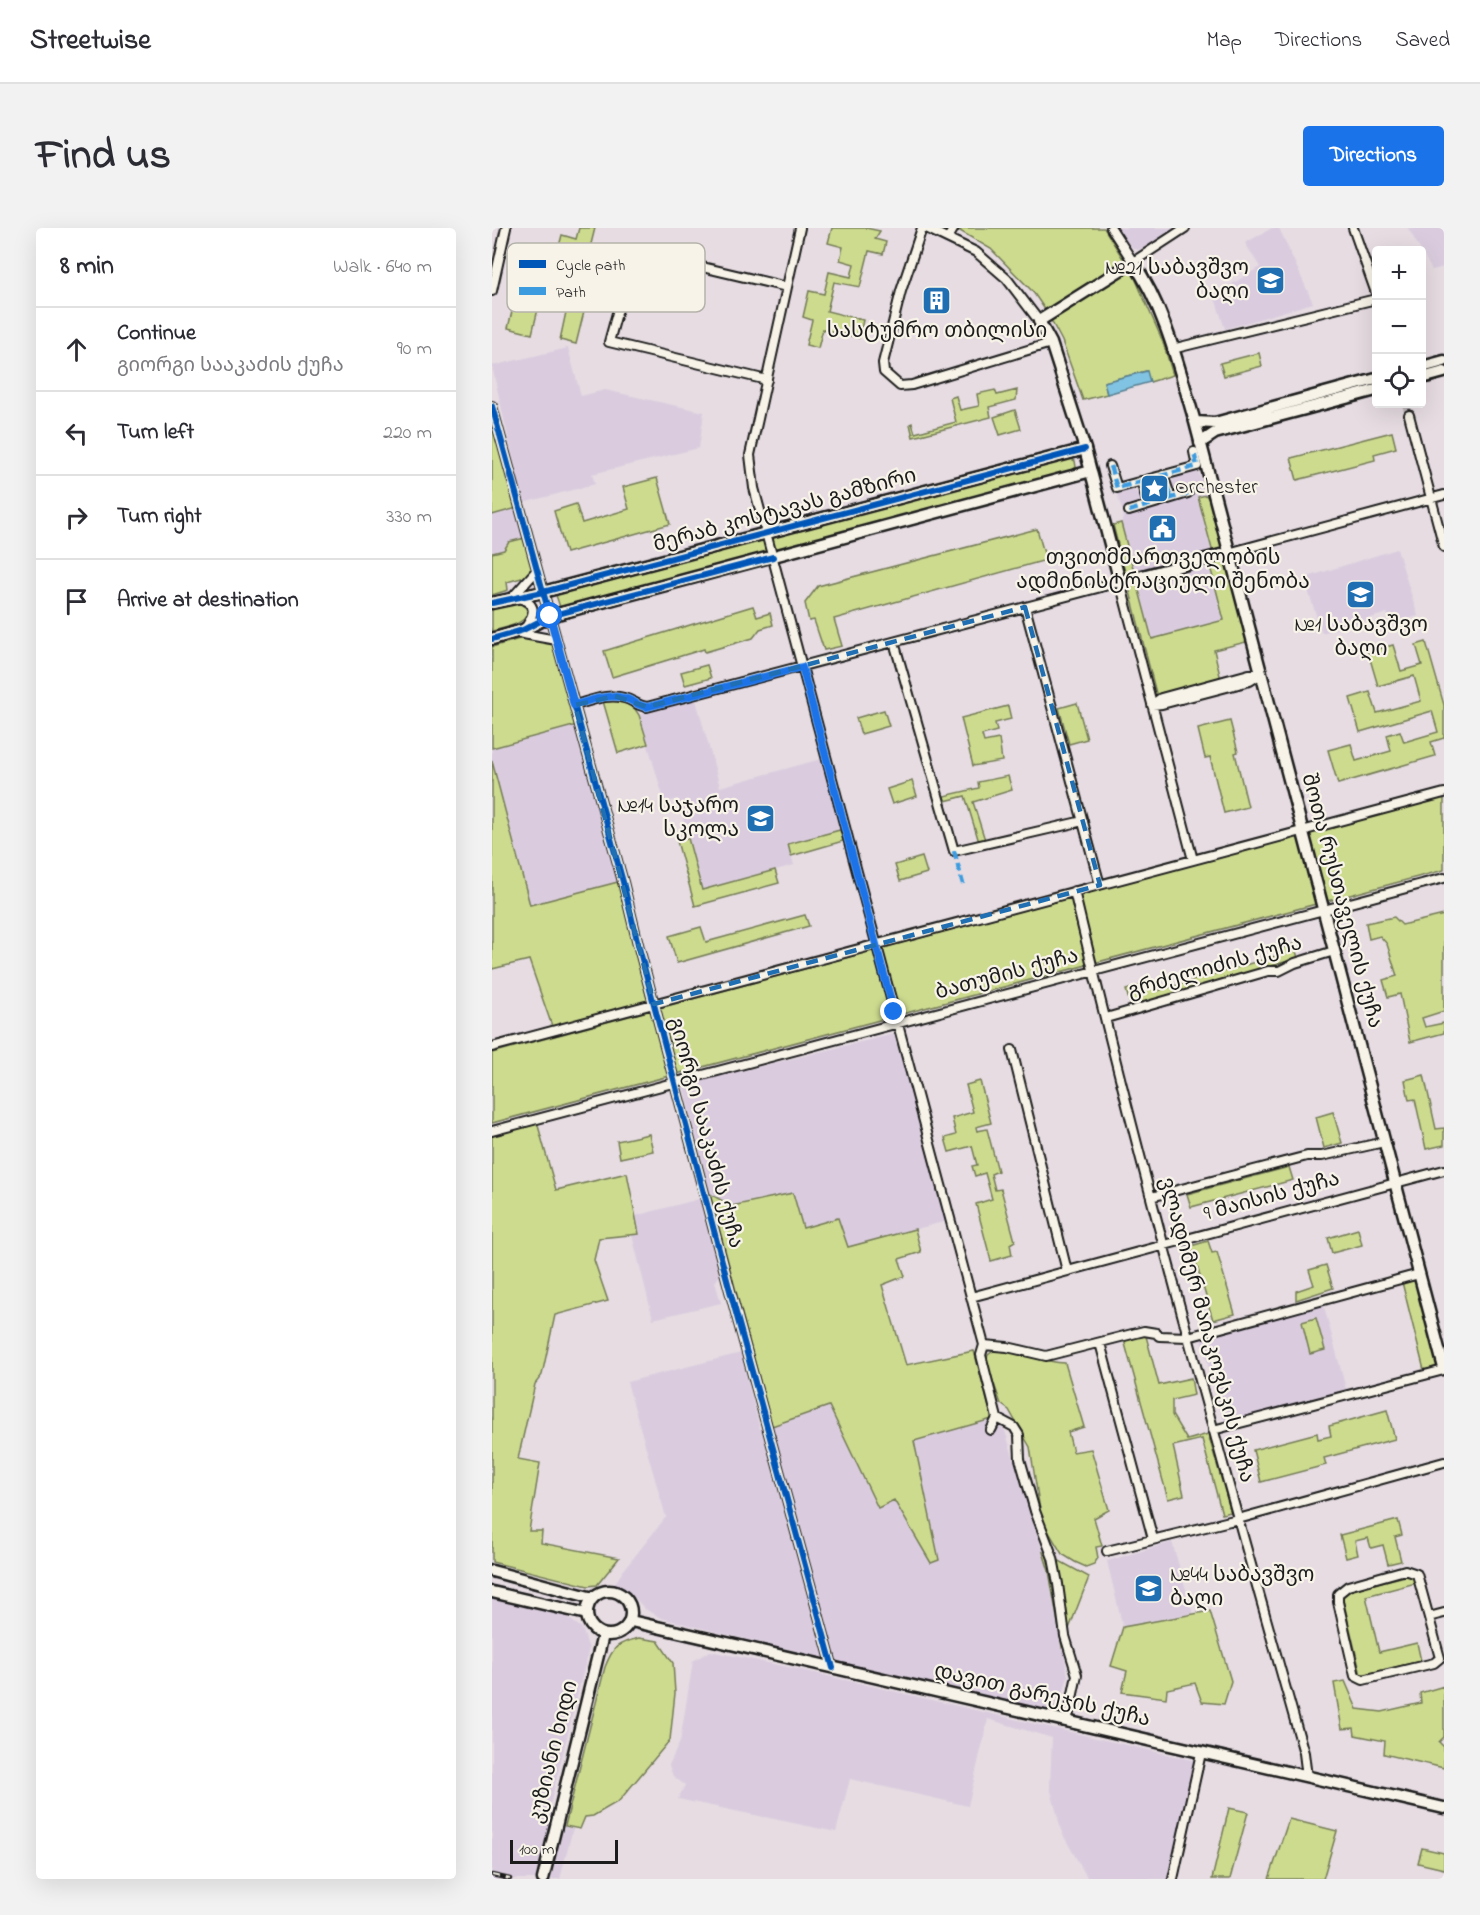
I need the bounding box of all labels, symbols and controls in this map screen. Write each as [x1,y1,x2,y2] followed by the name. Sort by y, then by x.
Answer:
[30,21,151,62] text: Streetwise
[1206,26,1242,56] text: Map
[1275,26,1362,56] text: Directions
[1395,26,1450,56] text: Saved
[36,126,171,187] text: Find us
[1303,126,1444,186] button: Directions
[507,243,705,312] legend
[1372,246,1426,408] map controls
[1372,246,1426,300] button: +
[60,248,114,286] text: 8 min
[333,253,432,282] text: Walk · 640 m
[556,254,625,278] text: Cycle path
[1105,254,1249,308] place label: №21 საბავშვო ბაღი
[1254,265,1286,297] school or university icon: №21 საბავშვო ბაღი
[556,281,586,305] text: Path
[921,285,953,317] building icon: სასტუმრო თბილისი
[1372,300,1426,354] button: −
[827,317,1047,347] place label: სასტუმრო თბილისი
[117,318,196,350] text: Continue
[60,333,93,366] icon: ahead
[397,335,432,364] text: 90 m
[117,352,344,381] text: გიორგი სააკაძის ქუჩა
[1372,354,1426,408] button: locate
[60,417,93,450] icon: left
[117,417,194,449] text: Turn left
[383,419,432,448] text: 220 m
[650,461,920,561] street label: მერაბ კოსტავას გამზირი
[1138,472,1170,504] place icon: Orchester
[1175,473,1258,503] place label: Orchester
[60,501,93,534] icon: right
[117,501,202,533] text: Turn right
[386,503,432,532] text: 330 m
[1147,512,1179,544] public building icon: თვითმმართველობის ადმინისტრაციული შენობა
[1016,544,1310,598] place label: თვითმმართველობის ადმინისტრაციული შენობა
[1345,579,1377,611] school or university icon: №1 საბავშვო ბაღი
[60,585,93,618] icon: arrive
[117,585,299,617] text: Arrive at destination
[536,602,562,628] route start
[1294,611,1428,665] place label: №1 საბავშვო ბაღი
[1293,770,1389,1032] street label: შოთა რუსთაველის ქუჩა
[617,792,739,846] place label: №14 საჯარო სკოლა
[744,803,776,835] school or university icon: №14 საჯარო სკოლა
[1124,929,1306,1007] street label: გრძელიძის ქუჩა
[932,941,1082,1009] street label: ბათუმის ქუჩა
[880,998,906,1024] route end
[660,1014,750,1252] street label: გიორგი სააკაძის ქუჩა
[1201,1164,1343,1230] street label: 9 მაისის ქუჩა
[1151,1174,1261,1486] street label: ვლადიმერ მაიაკოვსკის ქუჩა
[1170,1561,1314,1615] place label: №44 საბავშვო ბაღი
[1133,1572,1165,1604] school or university icon: №44 საბავშვო ბაღი
[931,1657,1153,1735] street label: დავით გარეჯის ქუჩა
[522,1677,586,1827] street label: კუზიანი ხიდი
[510,1837,618,1864] scale bar
[519,1838,554,1862] text: 100 m

